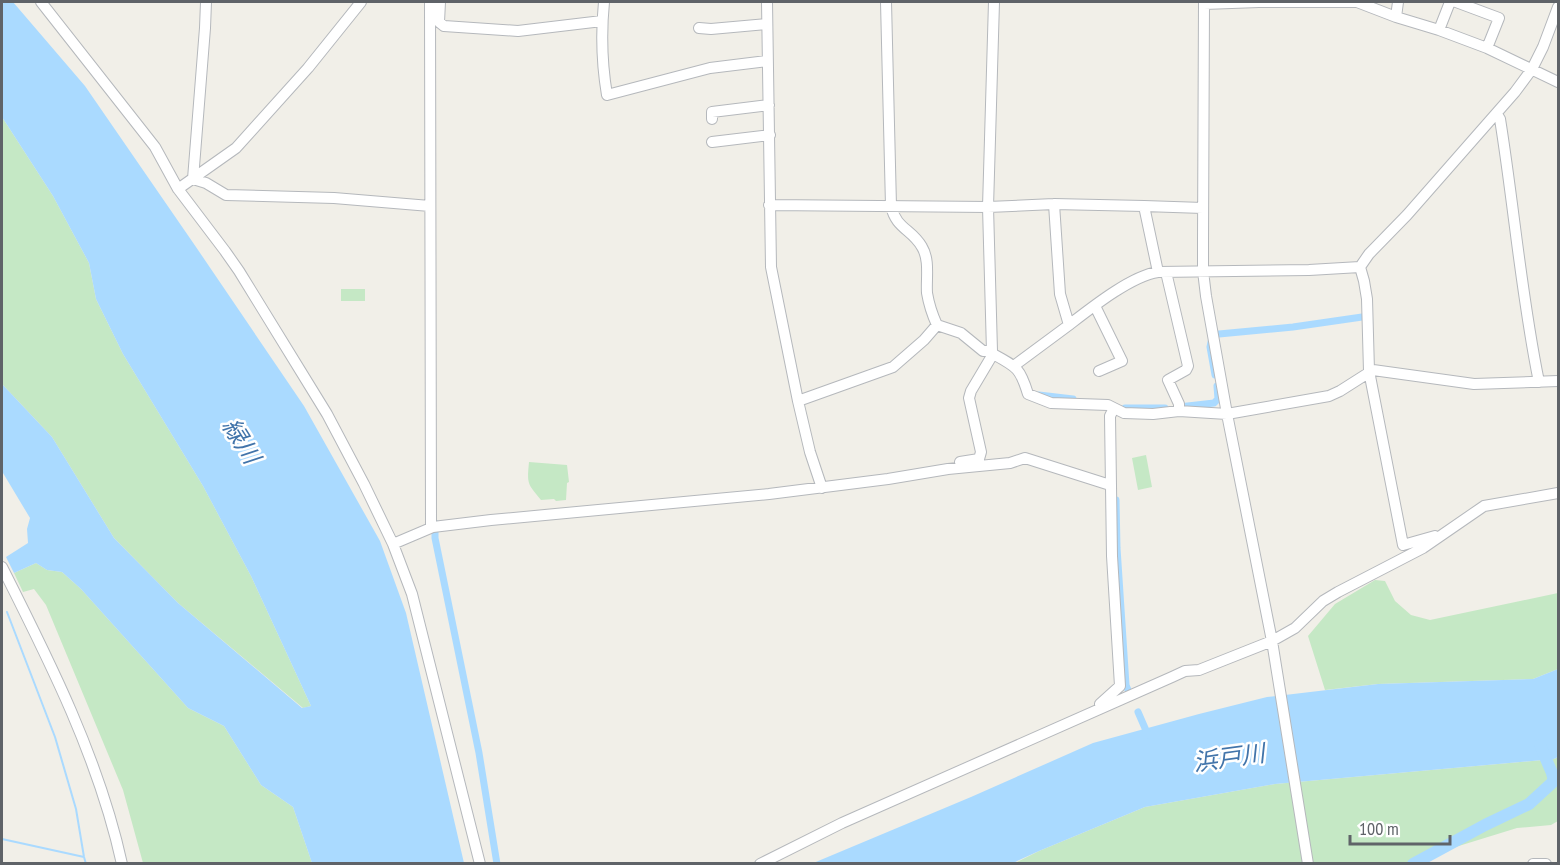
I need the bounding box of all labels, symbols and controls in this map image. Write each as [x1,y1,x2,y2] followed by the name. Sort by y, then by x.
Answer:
[216,412,269,472] water label: 緑川
[1191,737,1270,778] water label: 浜戸川
[1350,808,1450,846] scale bar
[1359,817,1399,840] text: 100 m

